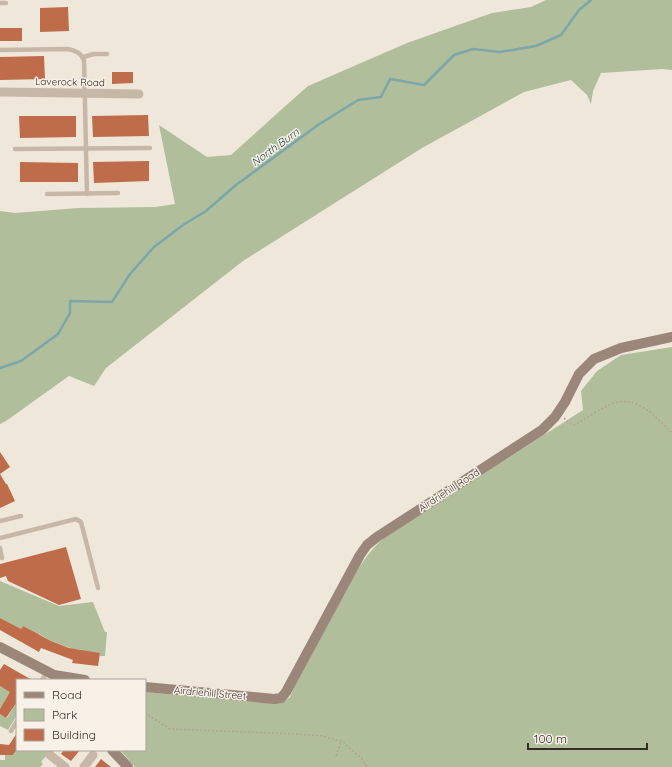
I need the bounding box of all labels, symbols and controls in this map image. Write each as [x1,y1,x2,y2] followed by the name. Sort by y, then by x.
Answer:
[35,75,105,89] street label: Laverock Road
[248,125,302,169] water label: North Burn
[416,466,482,514] street label: Airdriehill Road
[16,679,146,751] legend
[173,683,247,703] street label: Airdriehill Street
[52,687,82,702] text: Road
[52,707,77,722] text: Park
[528,725,647,751] scale bar
[52,727,96,742] text: Building
[534,731,567,746] text: 100 m

